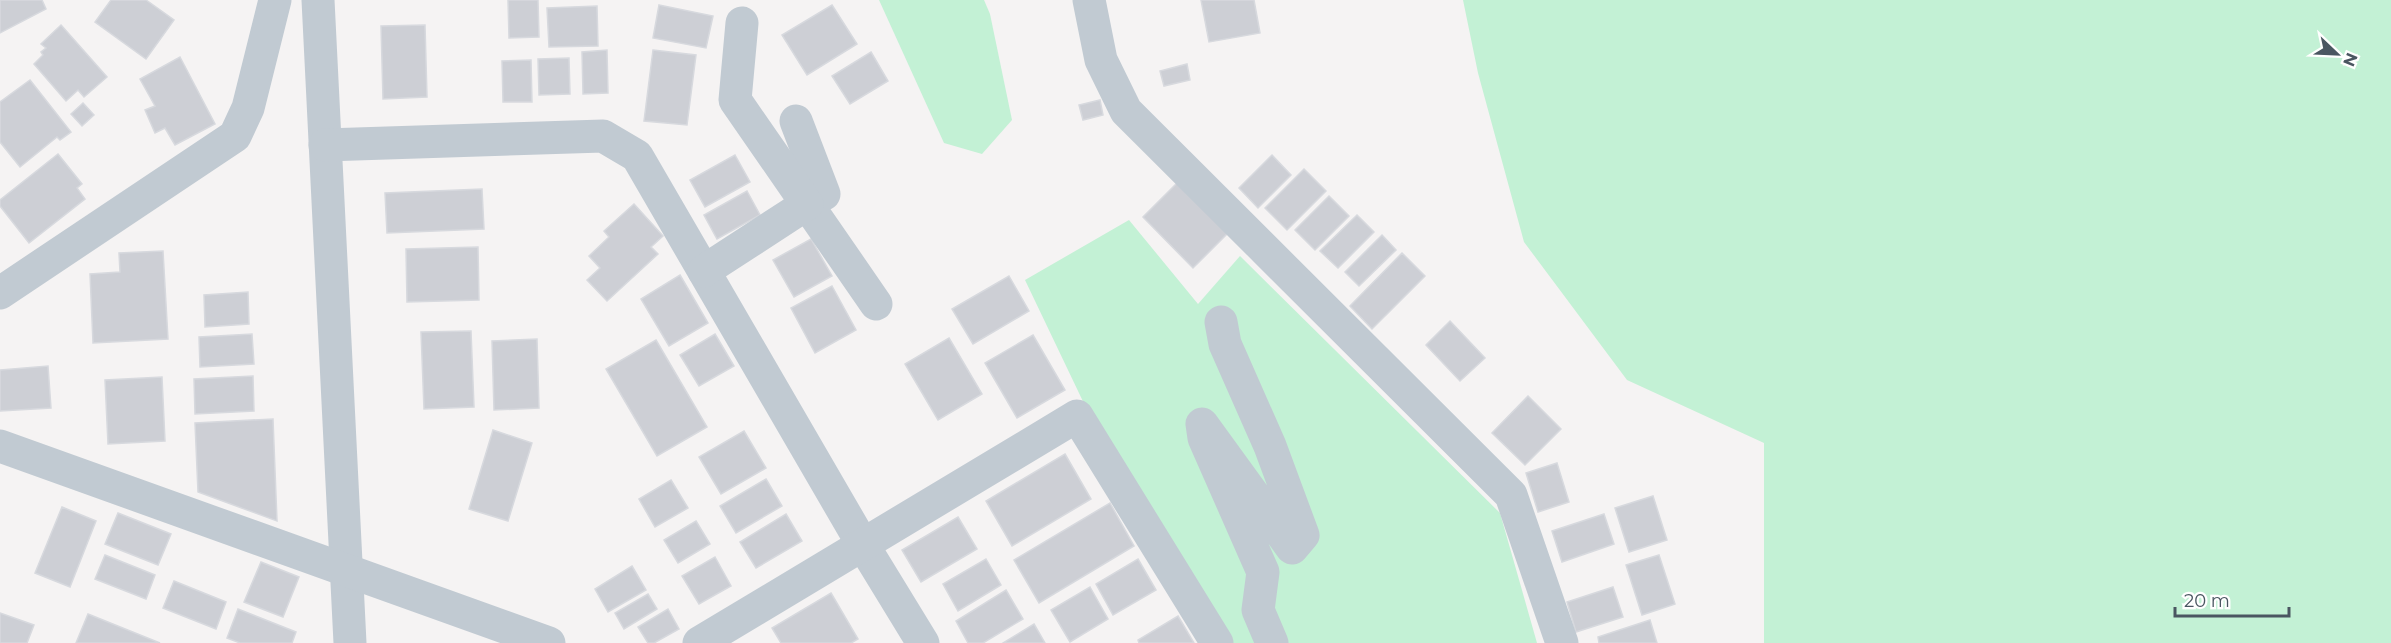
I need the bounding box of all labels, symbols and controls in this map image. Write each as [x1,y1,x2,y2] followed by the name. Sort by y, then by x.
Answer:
[2307,24,2367,84] north arrow
[2339,50,2362,69] text: N
[2175,580,2289,618] scale bar
[2184,590,2230,612] text: 20 m

